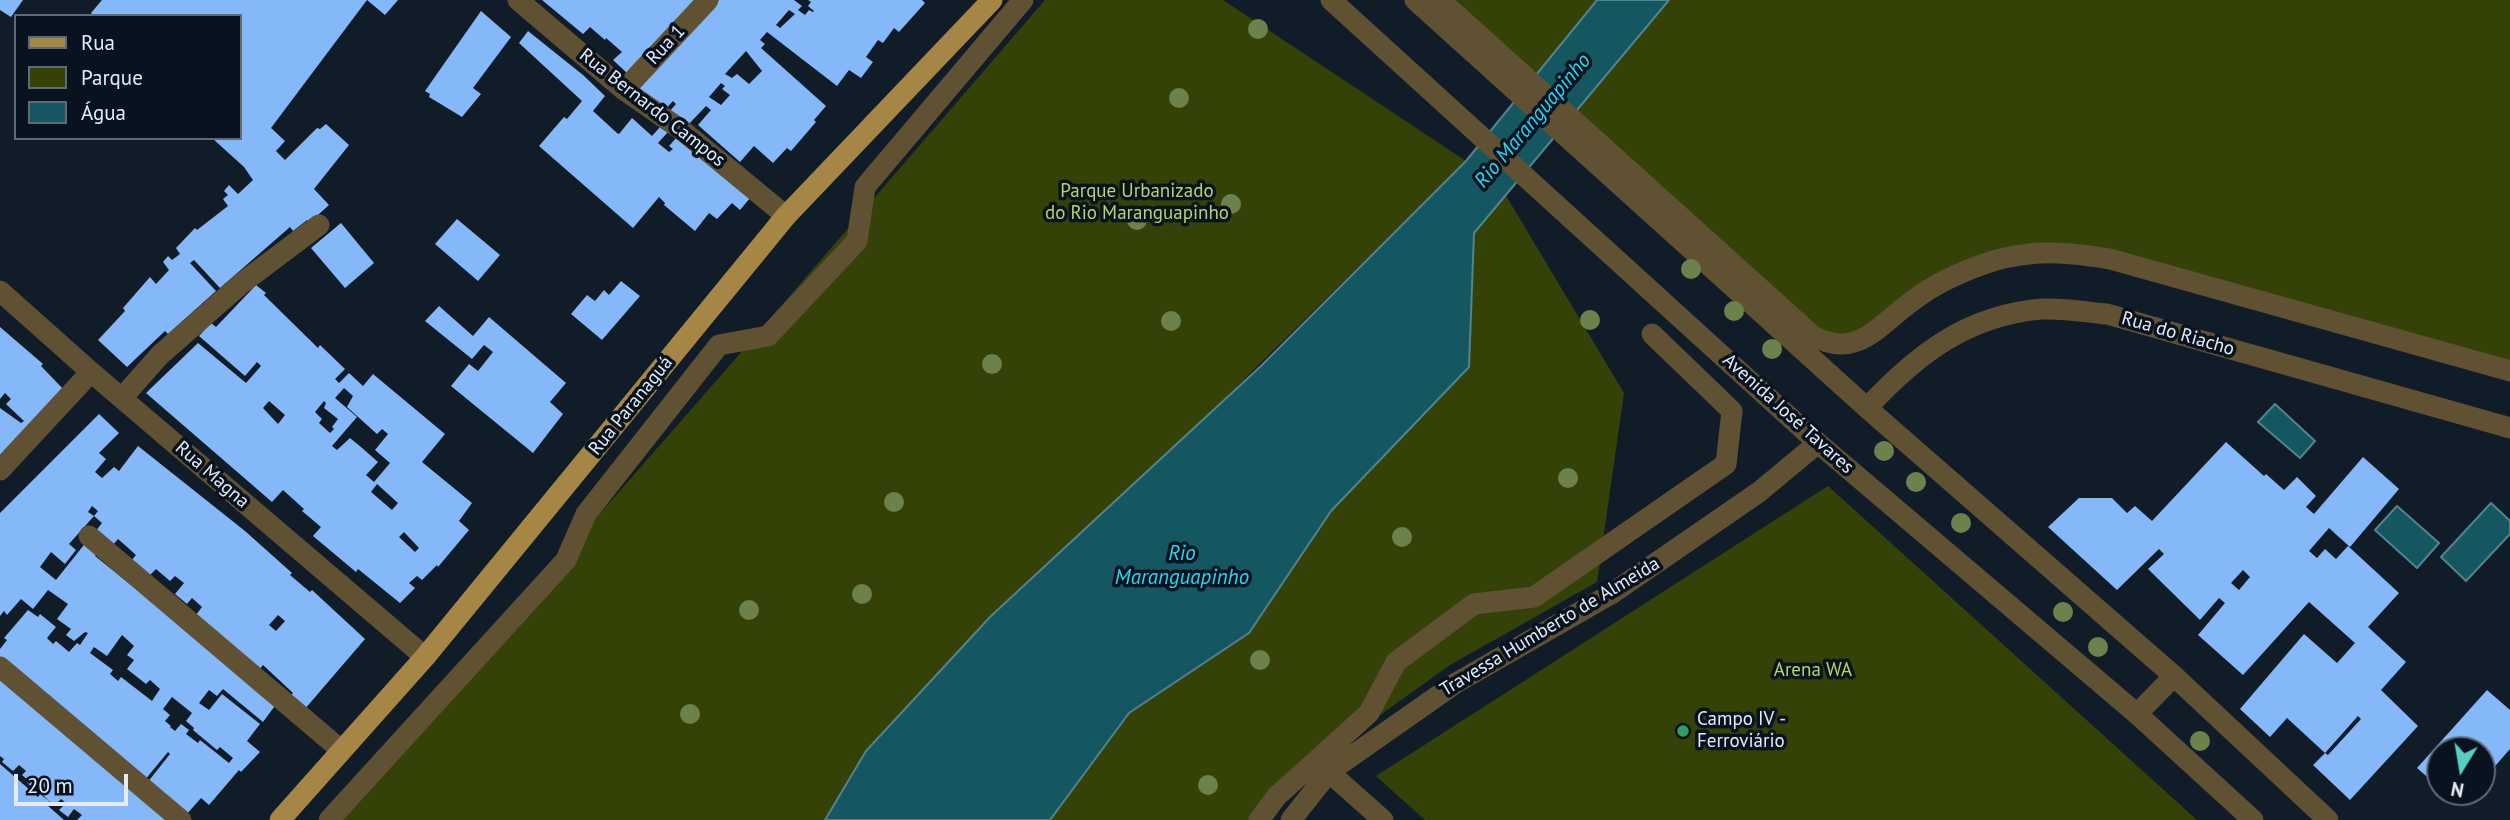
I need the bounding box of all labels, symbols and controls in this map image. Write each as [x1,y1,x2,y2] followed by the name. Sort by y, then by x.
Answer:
[14,14,242,140] legend
[642,20,690,70] street label: Rua 1
[81,29,115,56] text: Rua
[575,44,729,172] street label: Rua Bernardo Campos
[1470,49,1596,193] water label: Rio Maranguapinho
[81,64,143,91] text: Parque
[81,99,126,126] text: Água
[1045,181,1229,225] park label: Parque Urbanizado do Rio Maranguapinho
[2119,307,2237,361] street label: Rua do Riacho
[1718,349,1858,479] street label: Avenida José Tavares
[584,352,678,460] street label: Rua Paranaguá
[170,437,254,513] street label: Rua Magna
[1115,541,1249,591] water label: Rio Maranguapinho
[1436,552,1664,702] street label: Travessa Humberto de Almeida
[1774,660,1852,682] park label: Arena WA
[1697,709,1786,753] place label: Campo IV - Ferroviário
[1675,723,1691,739] marker: Campo IV - Ferroviário
[2426,736,2496,806] north arrow
[18,760,131,804] scale bar
[27,772,73,799] text: 20 m
[2449,777,2466,803] text: N

